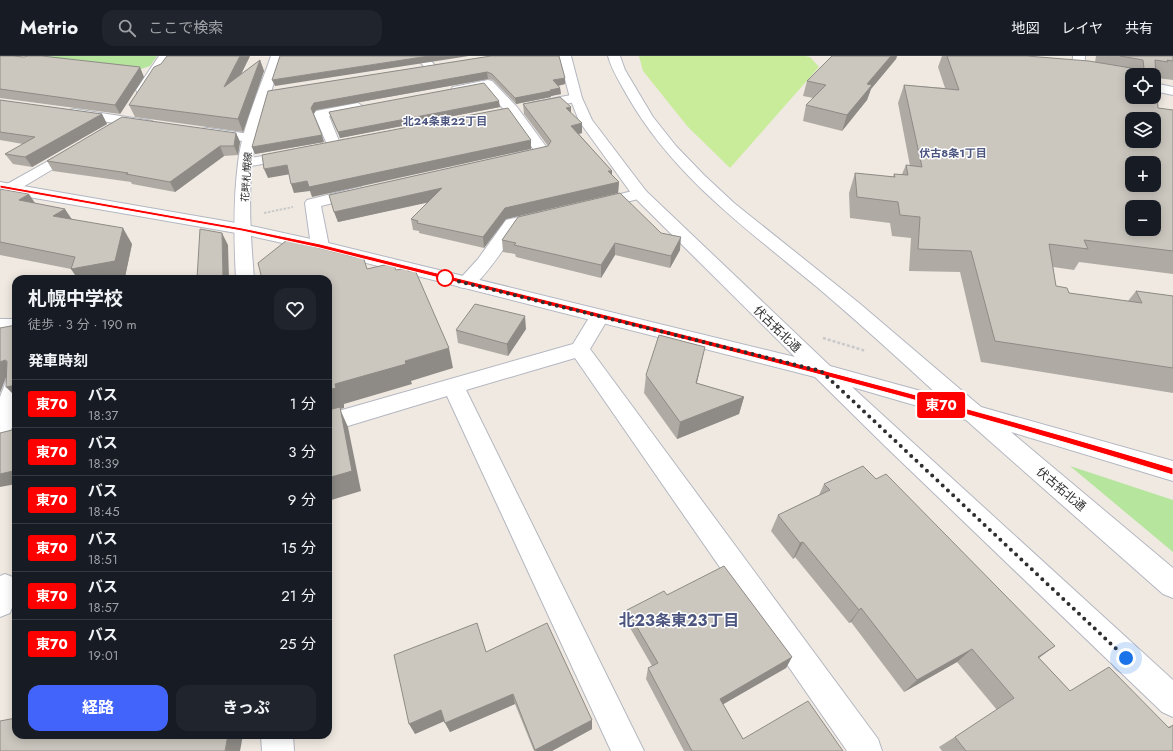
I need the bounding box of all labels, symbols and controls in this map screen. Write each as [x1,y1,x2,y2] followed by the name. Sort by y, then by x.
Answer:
[102,10,382,46] search box
[20,14,78,41] text: Metrio
[116,17,138,39] icon: search
[148,17,223,39] text: ここで検索
[1011,18,1039,38] text: 地図
[1061,18,1103,38] text: レイヤ
[1125,18,1153,38] text: 共有
[1125,68,1161,236] map controls
[1125,68,1161,104] button: locate
[1125,112,1161,148] button: layers
[403,113,487,129] district label: 北24条東22丁目
[919,145,987,161] district label: 伏古8条1丁目
[237,152,256,202] street label: 花畔札幌線
[1125,156,1161,192] button: +
[1125,200,1161,236] button: −
[436,269,454,287] unlabelled marker
[28,285,123,312] text: 札幌中学校
[274,288,316,330] button: heart
[749,302,805,356] street label: 伏古拓北通
[28,315,137,334] text: 徒歩 · 3 分 · 190 m
[28,350,88,372] text: 発車時刻
[88,384,118,406] text: バス
[918,392,964,418] line badge: 東70
[290,393,316,415] text: 1 分
[36,394,68,414] text: 東70
[925,395,957,415] text: 東70
[88,406,118,425] text: 18:37
[88,432,118,454] text: バス
[288,441,316,463] text: 3 分
[36,442,68,462] text: 東70
[88,454,119,473] text: 18:39
[1032,463,1090,515] street label: 伏古拓北通
[88,480,118,502] text: バス
[288,489,316,511] text: 9 分
[36,490,68,510] text: 東70
[88,502,119,521] text: 18:45
[88,528,118,550] text: バス
[281,537,316,559] text: 15 分
[36,538,68,558] text: 東70
[88,550,118,569] text: 18:51
[88,576,118,598] text: バス
[281,585,316,607] text: 21 分
[36,586,68,606] text: 東70
[88,598,119,617] text: 18:57
[619,609,739,632] district label: 北23条東23丁目
[88,624,118,646] text: バス
[280,633,316,655] text: 25 分
[36,634,68,654] text: 東70
[88,646,119,665] text: 19:01
[1116,648,1136,668] your location
[28,685,168,731] button: 経路
[176,685,316,731] button: きっぷ

